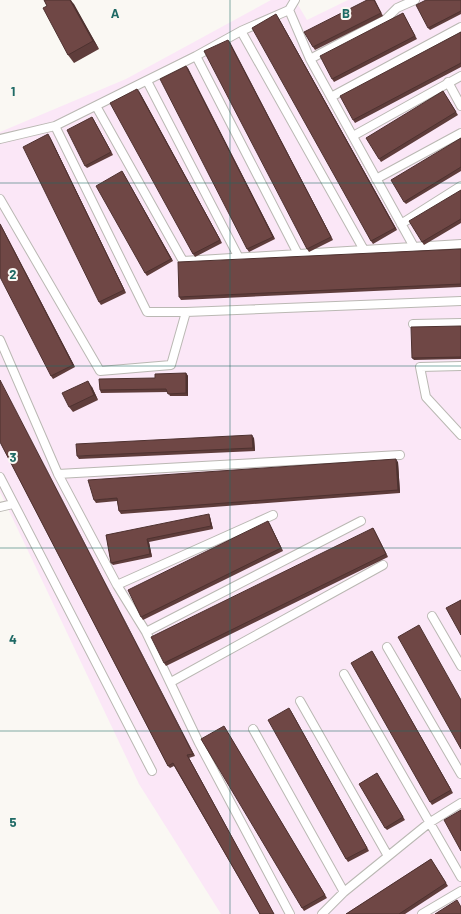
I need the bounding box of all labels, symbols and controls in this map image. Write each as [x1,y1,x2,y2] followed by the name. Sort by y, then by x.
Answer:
[111,5,120,21] text: A
[342,5,350,21] text: B
[11,83,15,99] text: 1
[9,266,17,282] text: 2
[9,449,17,465] text: 3
[9,631,17,647] text: 4
[9,814,17,830] text: 5

